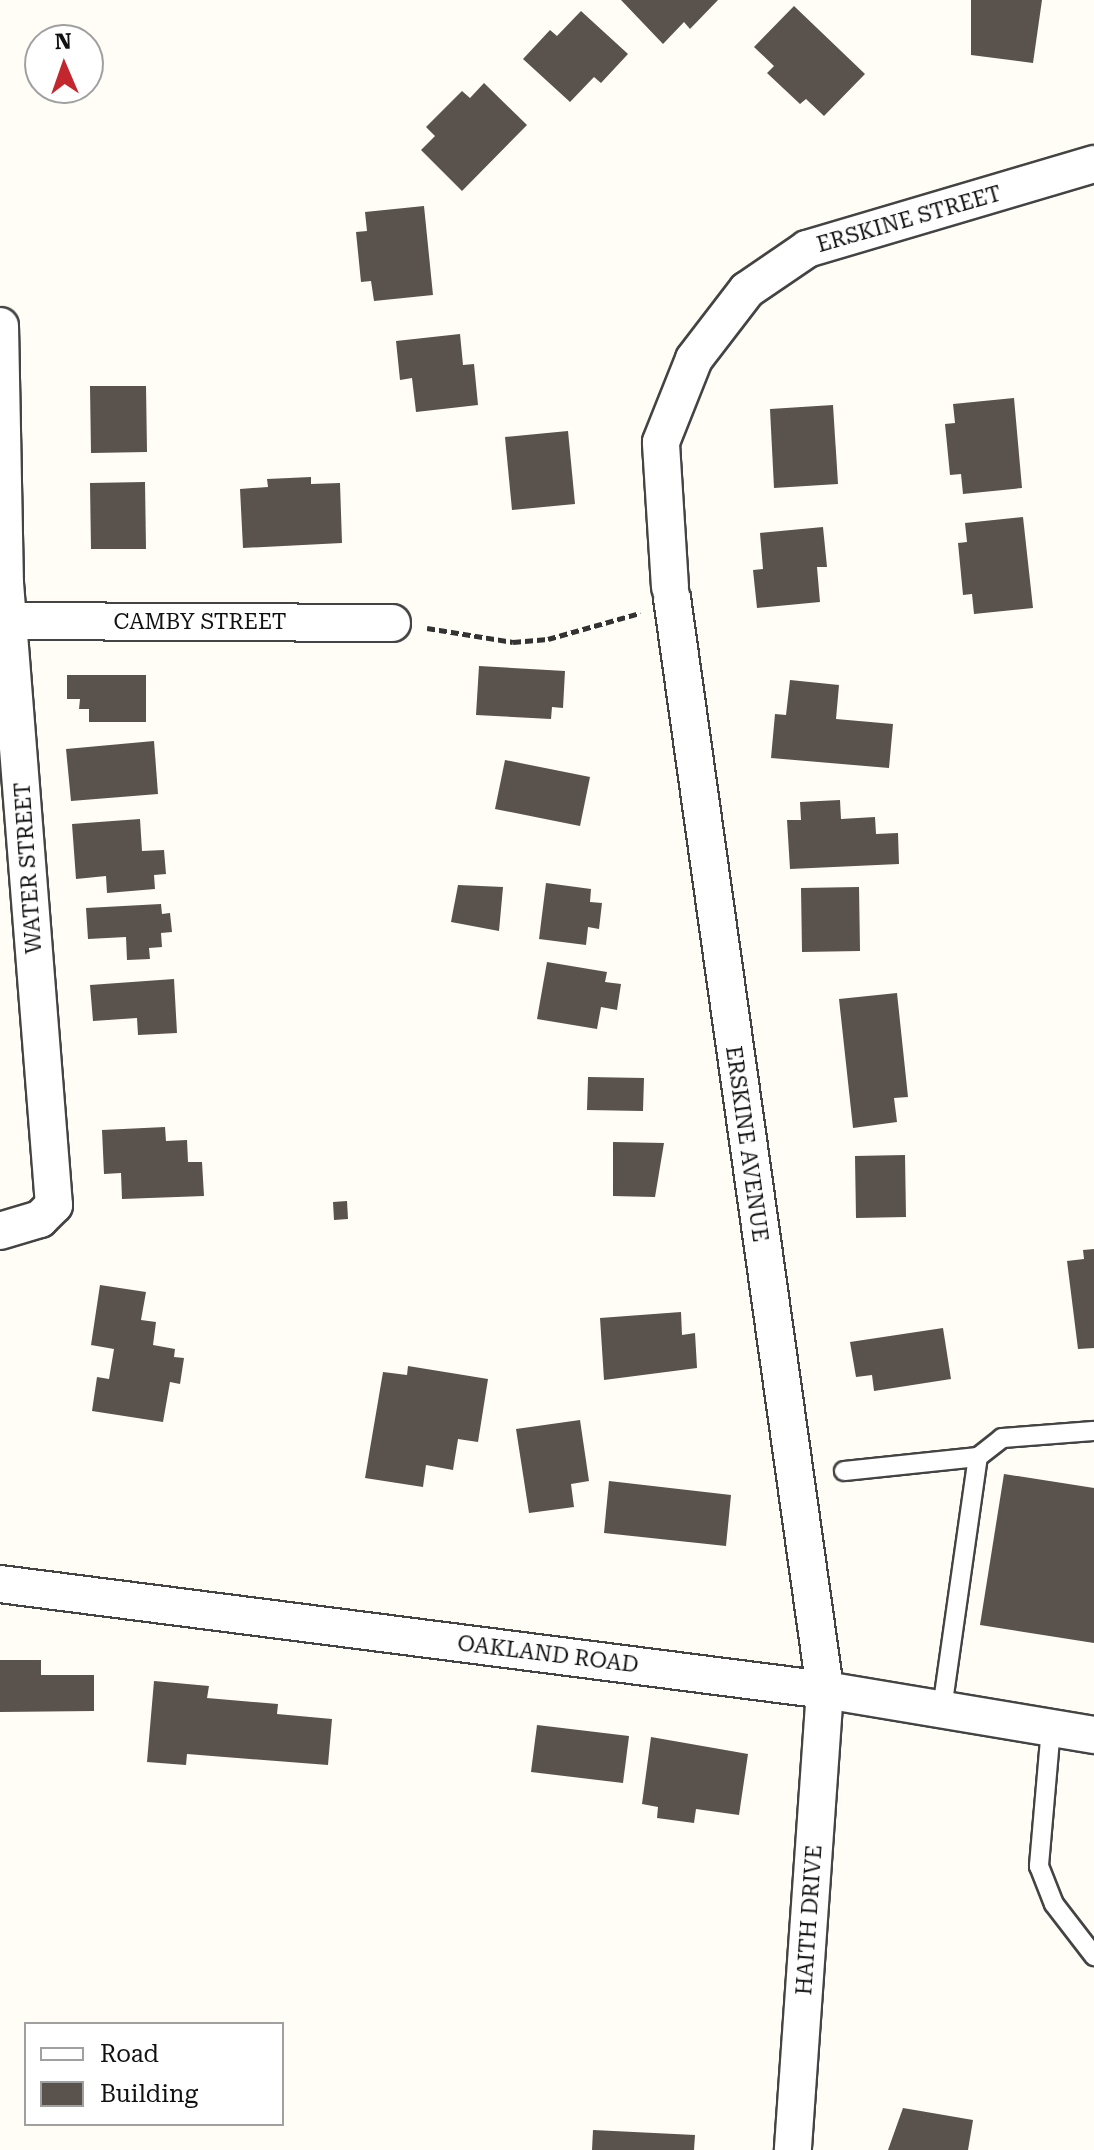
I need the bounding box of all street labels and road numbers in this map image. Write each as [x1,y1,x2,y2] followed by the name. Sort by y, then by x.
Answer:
[814,180,1004,258] street label: ERSKINE STREET
[113,609,287,635] street label: CAMBY STREET
[9,781,47,955] street label: WATER STREET
[720,1044,774,1244] street label: ERSKINE AVENUE
[456,1630,640,1678] street label: OAKLAND ROAD
[791,1844,827,1996] street label: HAITH DRIVE

